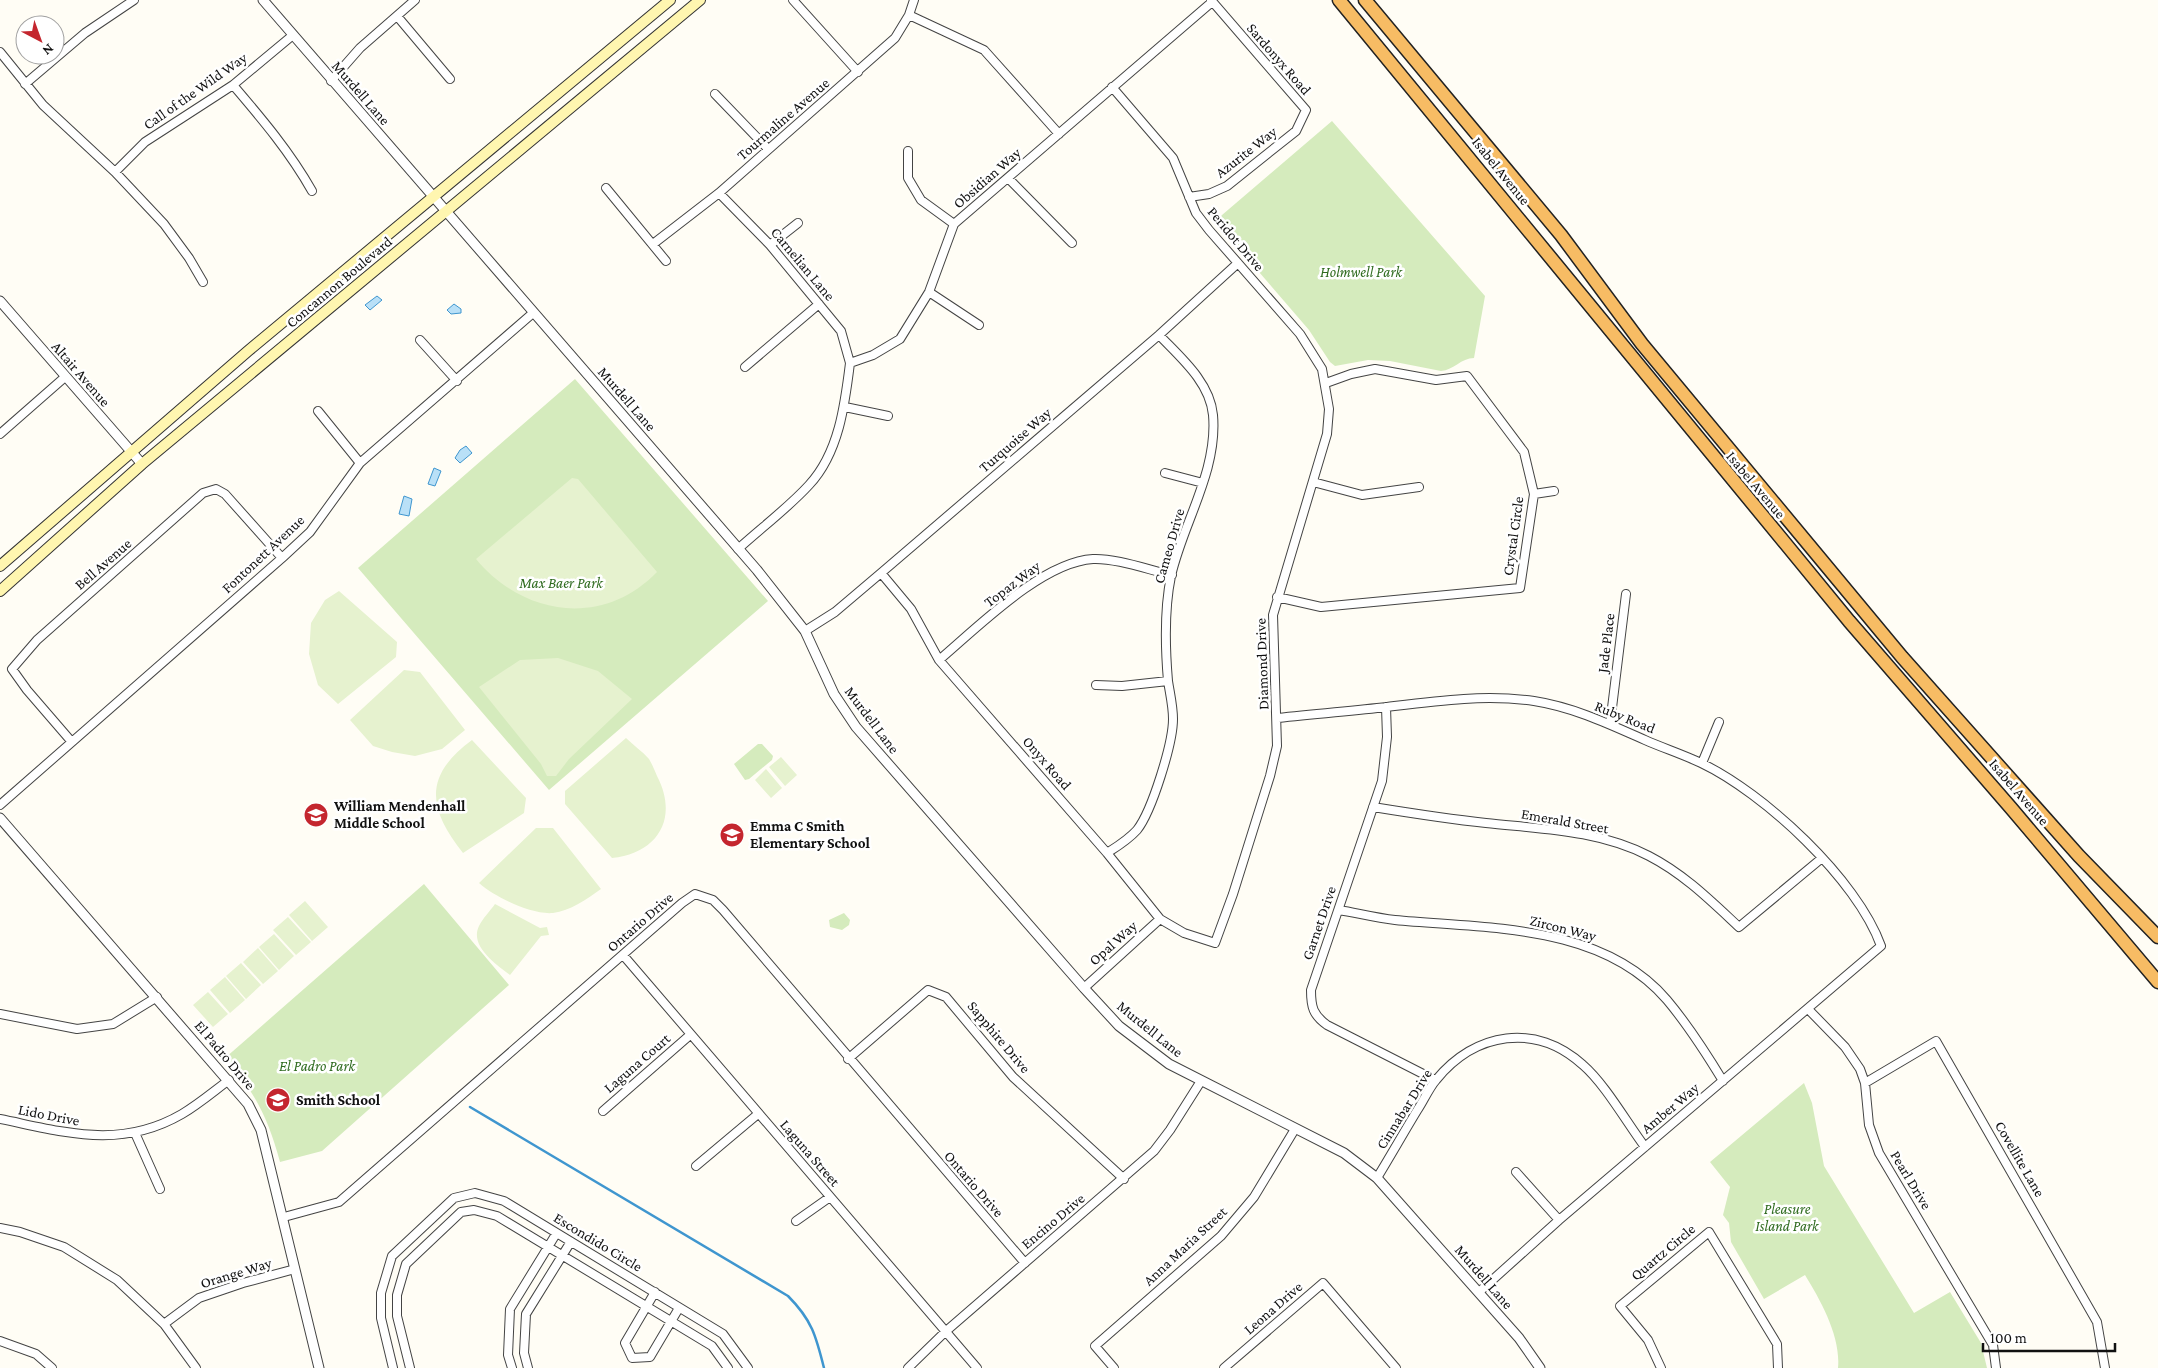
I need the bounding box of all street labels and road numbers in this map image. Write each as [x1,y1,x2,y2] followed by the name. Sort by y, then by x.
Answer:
[1243,20,1314,99] street label: Sardonyx Road
[140,49,250,134] street label: Call of the Wild Way
[329,58,393,129] street label: Murdell Lane
[734,74,833,163] street label: Tourmaline Avenue
[1212,123,1280,182] street label: Azurite Way
[1469,134,1533,208] street label: Isabel Avenue
[950,144,1025,212] street label: Obsidian Way
[1205,204,1268,275] street label: Peridot Drive
[768,224,838,304] street label: Carnelian Lane
[283,233,395,331] street label: Concannon Boulevard
[49,338,114,410] street label: Altair Avenue
[595,364,659,435] street label: Murdell Lane
[976,404,1055,476] street label: Turquoise Way
[1723,448,1789,522] street label: Isabel Avenue
[1500,495,1528,577] street label: Crystal Circle
[1151,506,1187,585] street label: Cameo Drive
[219,512,308,596] street label: Fontonett Avenue
[71,535,135,593] street label: Bell Avenue
[981,558,1044,611] street label: Topaz Way
[1594,612,1619,676] street label: Jade Place
[1252,617,1272,710] street label: Diamond Drive
[842,683,903,757] street label: Murdell Lane
[1592,698,1658,737] street label: Ruby Road
[1019,733,1074,794] street label: Onyx Road
[1986,756,2052,829] street label: Isabel Avenue
[1520,805,1611,837] street label: Emerald Street
[1299,884,1339,962] street label: Garnet Drive
[604,889,677,955] street label: Ontario Drive
[1528,912,1598,945] street label: Zircon Way
[1086,917,1141,969] street label: Opal Way
[964,998,1034,1077] street label: Sapphire Drive
[1114,998,1186,1061] street label: Murdell Lane
[192,1017,259,1093] street label: El Padro Drive
[601,1029,675,1097] street label: Laguna Court
[1373,1066,1435,1152] street label: Cinnabar Drive
[1638,1079,1703,1137] street label: Amber Way
[17,1101,81,1129] street label: Lido Drive
[776,1117,844,1191] street label: Laguna Street
[1992,1118,2048,1200] street label: Covellite Lane
[941,1148,1007,1221] street label: Ontario Drive
[1887,1148,1935,1212] street label: Pearl Drive
[1018,1190,1088,1252] street label: Encino Drive
[1140,1203,1231,1289] street label: Anna Maria Street
[551,1209,645,1275] street label: Escondido Circle
[1628,1220,1699,1283] street label: Quartz Circle
[1452,1242,1516,1313] street label: Murdell Lane
[198,1255,274,1292] street label: Orange Way
[1241,1278,1306,1338] street label: Leona Drive

